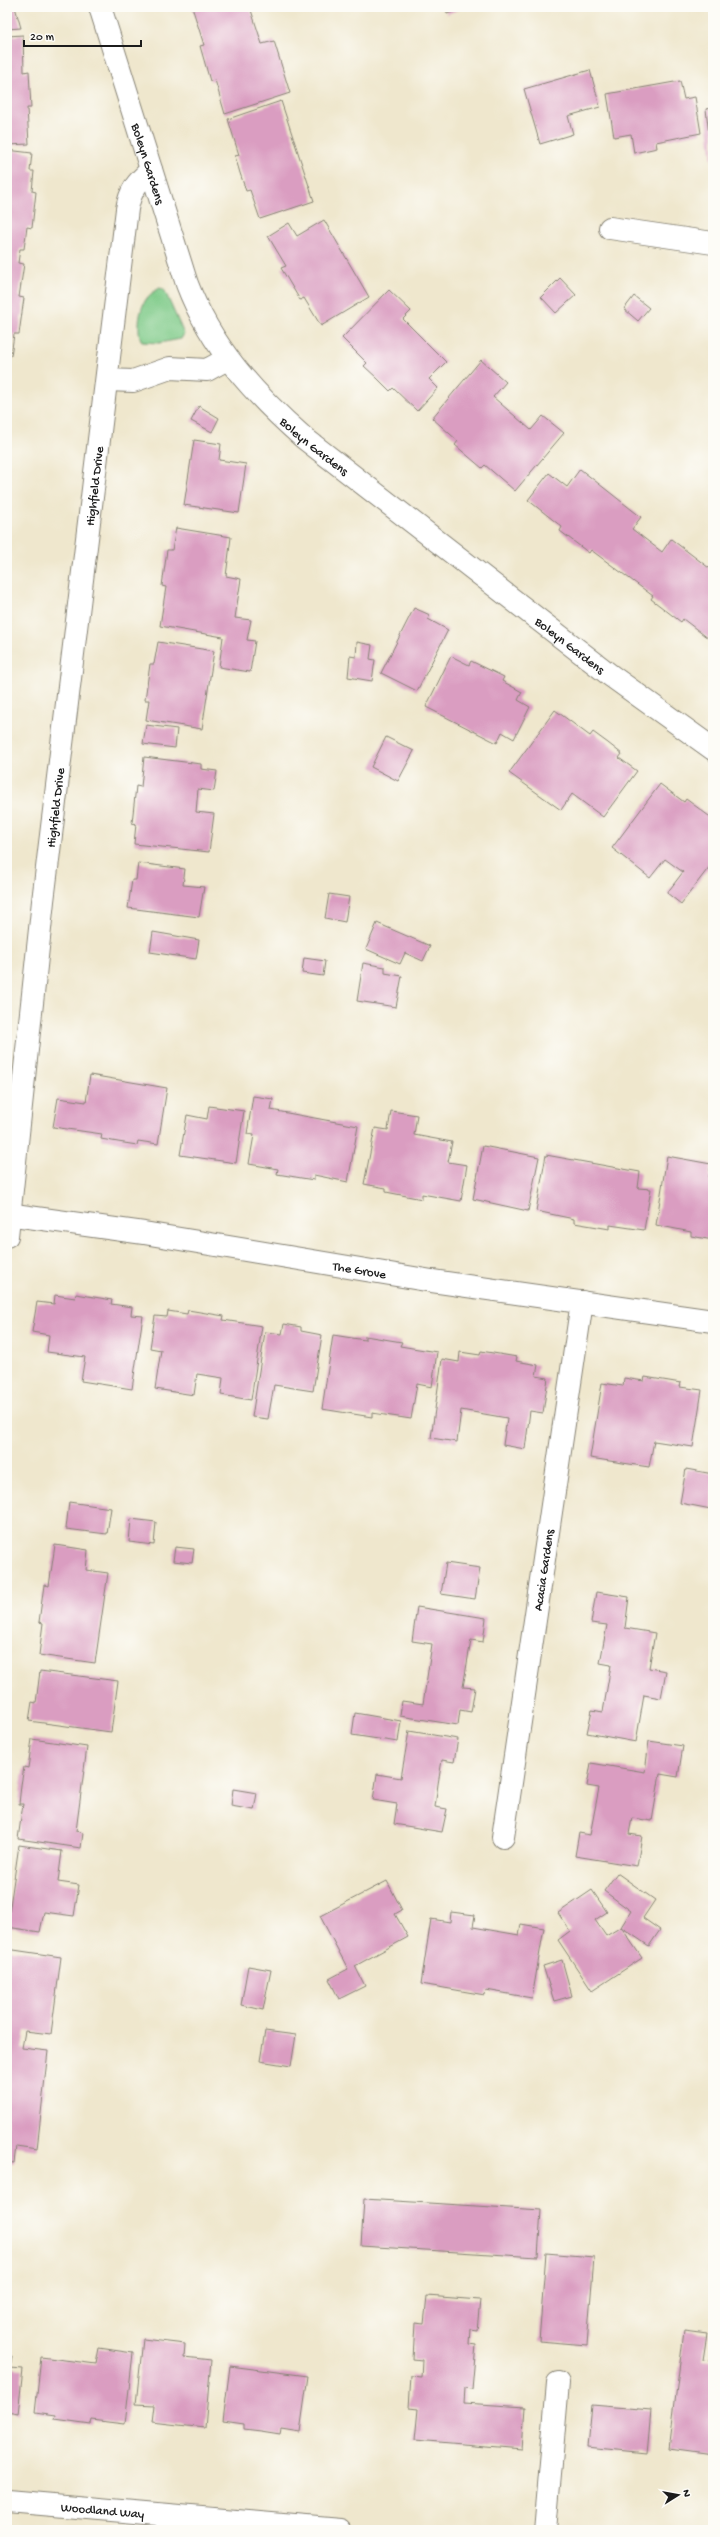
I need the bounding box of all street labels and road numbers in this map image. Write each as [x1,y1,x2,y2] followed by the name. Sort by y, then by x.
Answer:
[127,121,167,208] street label: Boleyn Gardens
[275,414,352,480] street label: Boleyn Gardens
[84,445,108,527] street label: Highfield Drive
[531,614,608,679] street label: Boleyn Gardens
[45,767,69,849] street label: Highfield Drive
[331,1259,387,1283] street label: The Grove
[531,1527,559,1612] street label: Acacia Gardens
[60,2501,145,2523] street label: Woodland Way

